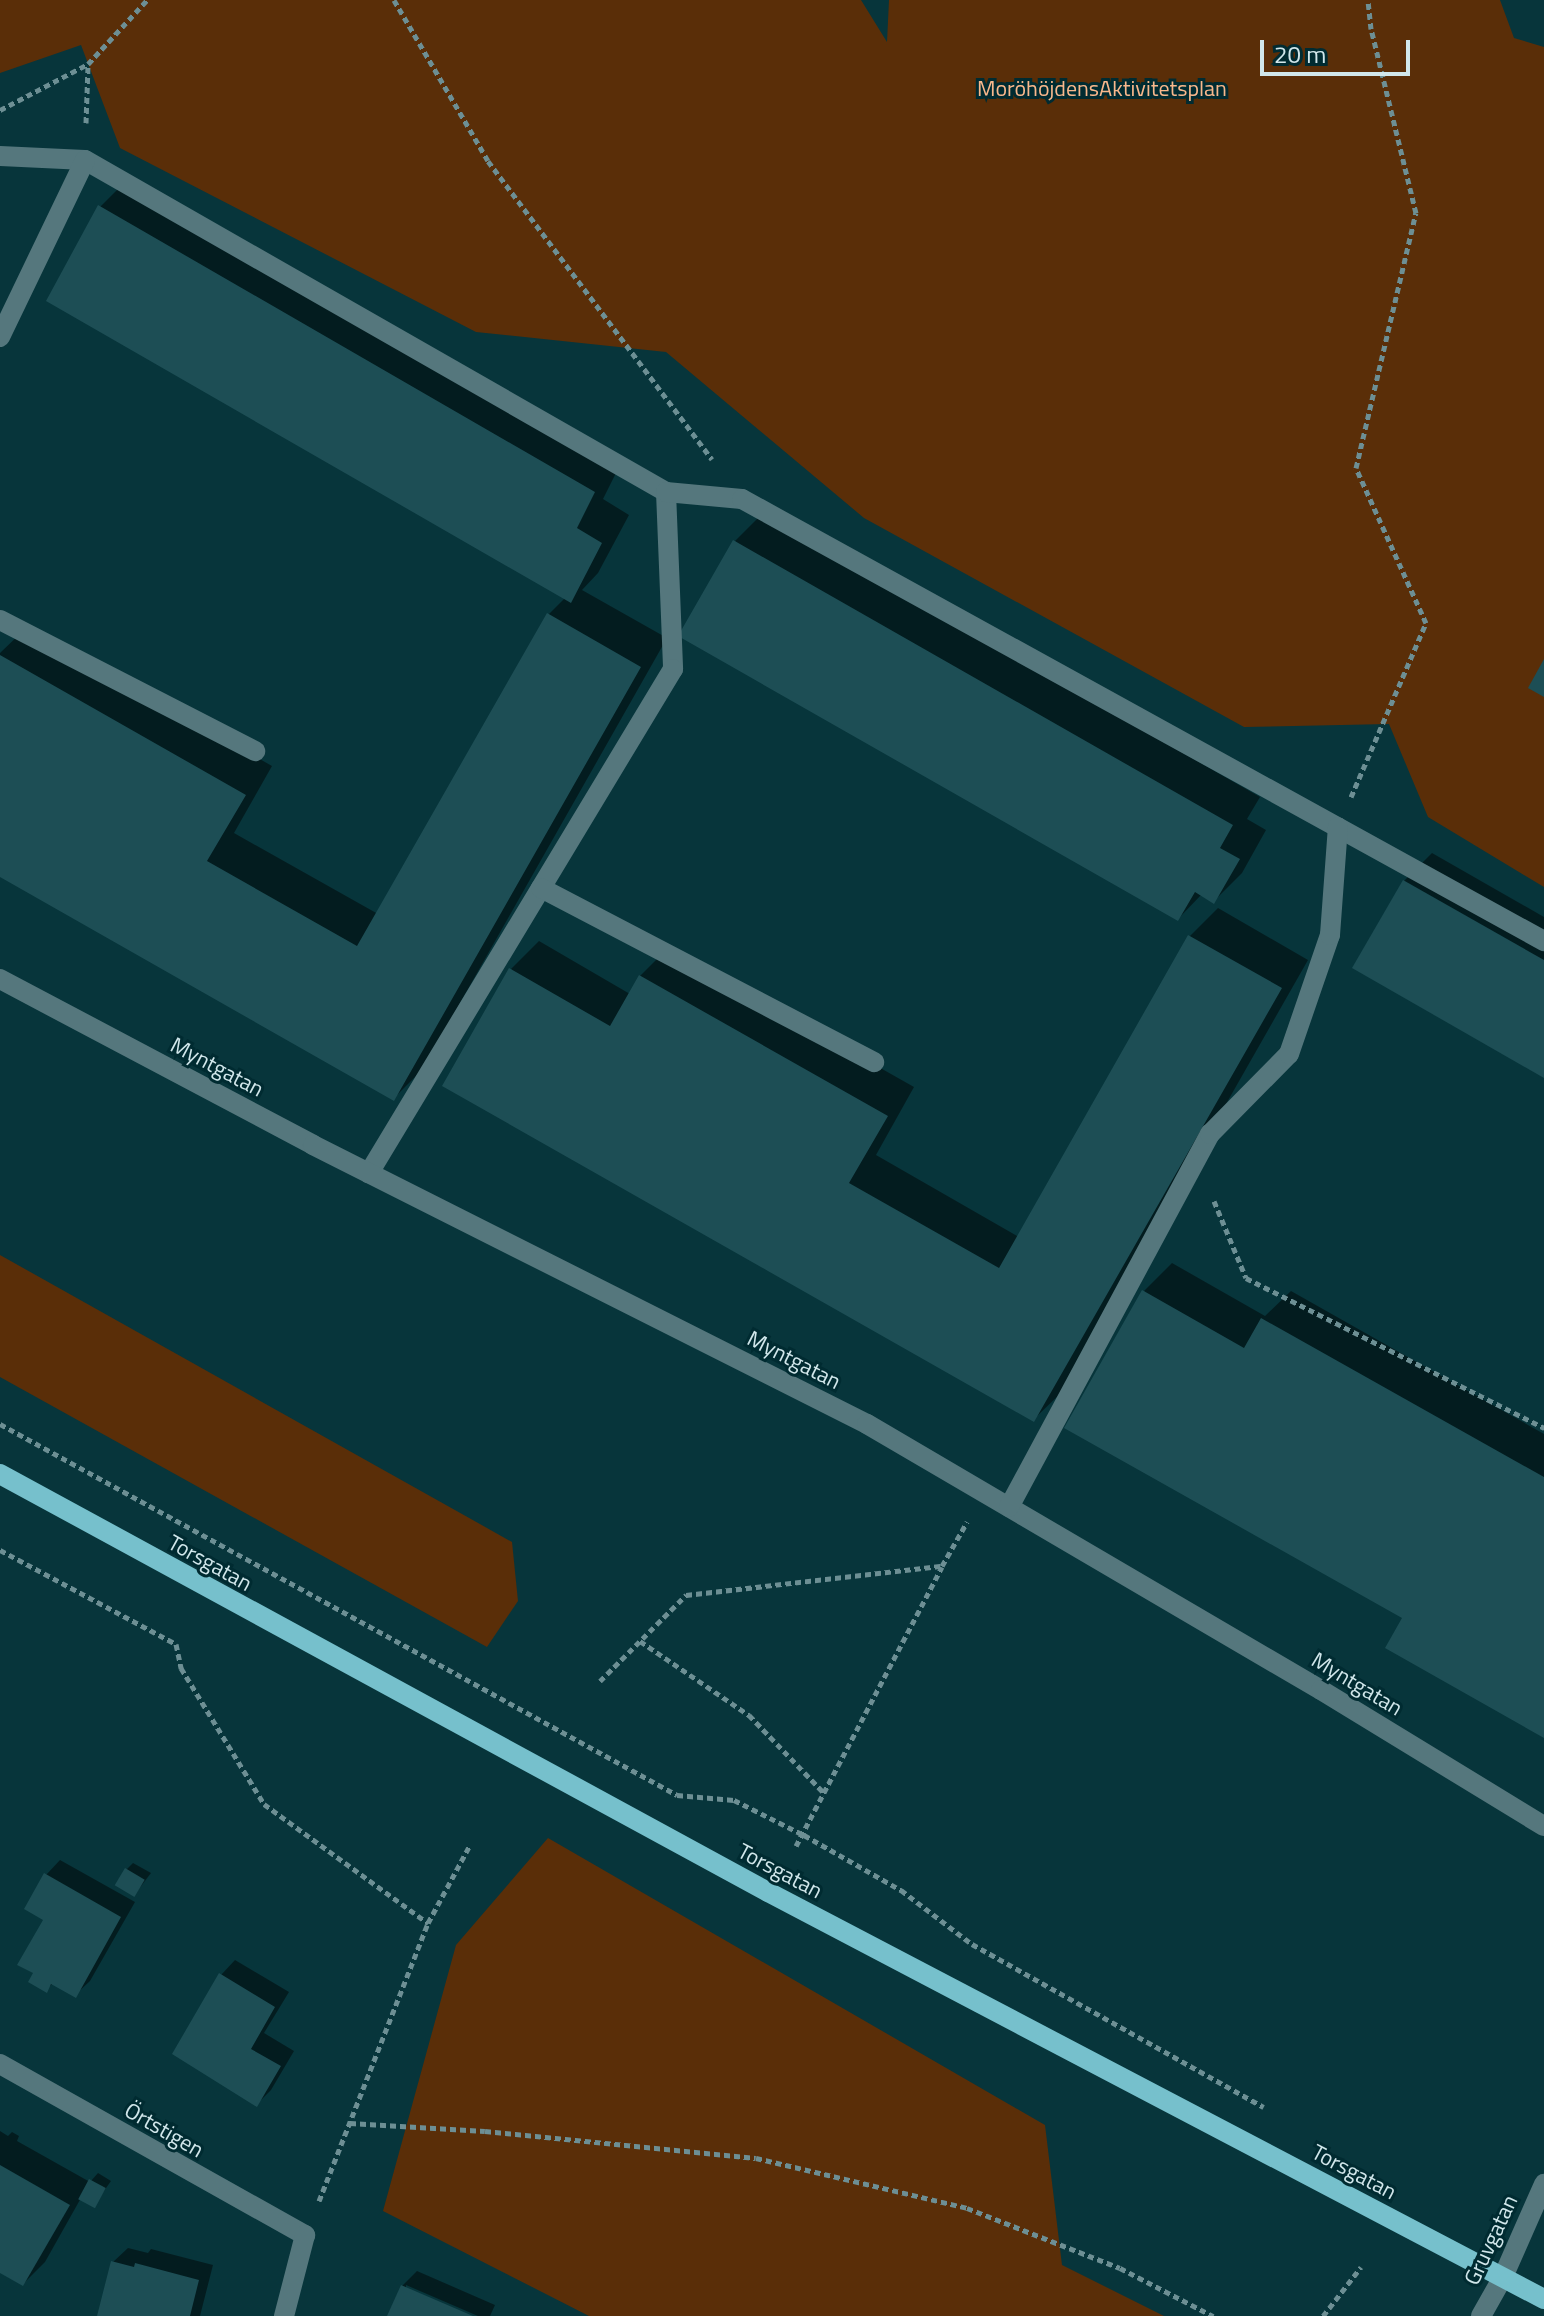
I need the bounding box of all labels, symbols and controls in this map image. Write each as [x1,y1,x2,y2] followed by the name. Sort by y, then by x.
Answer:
[1264,24,1414,74] scale bar
[1274,36,1326,72] text: 20 m
[977,76,1227,102] park label: MoröhöjdensAktivitetsplan
[166,1032,268,1102] street label: Myntgatan
[743,1325,845,1395] street label: Myntgatan
[163,1529,257,1597] street label: Torsgatan
[1307,1647,1407,1721] street label: Myntgatan
[733,1838,827,1904] street label: Torsgatan
[120,2097,208,2163] street label: Örtstigen
[1307,2139,1401,2205] street label: Torsgatan
[1459,2191,1523,2289] street label: Gruvgatan

